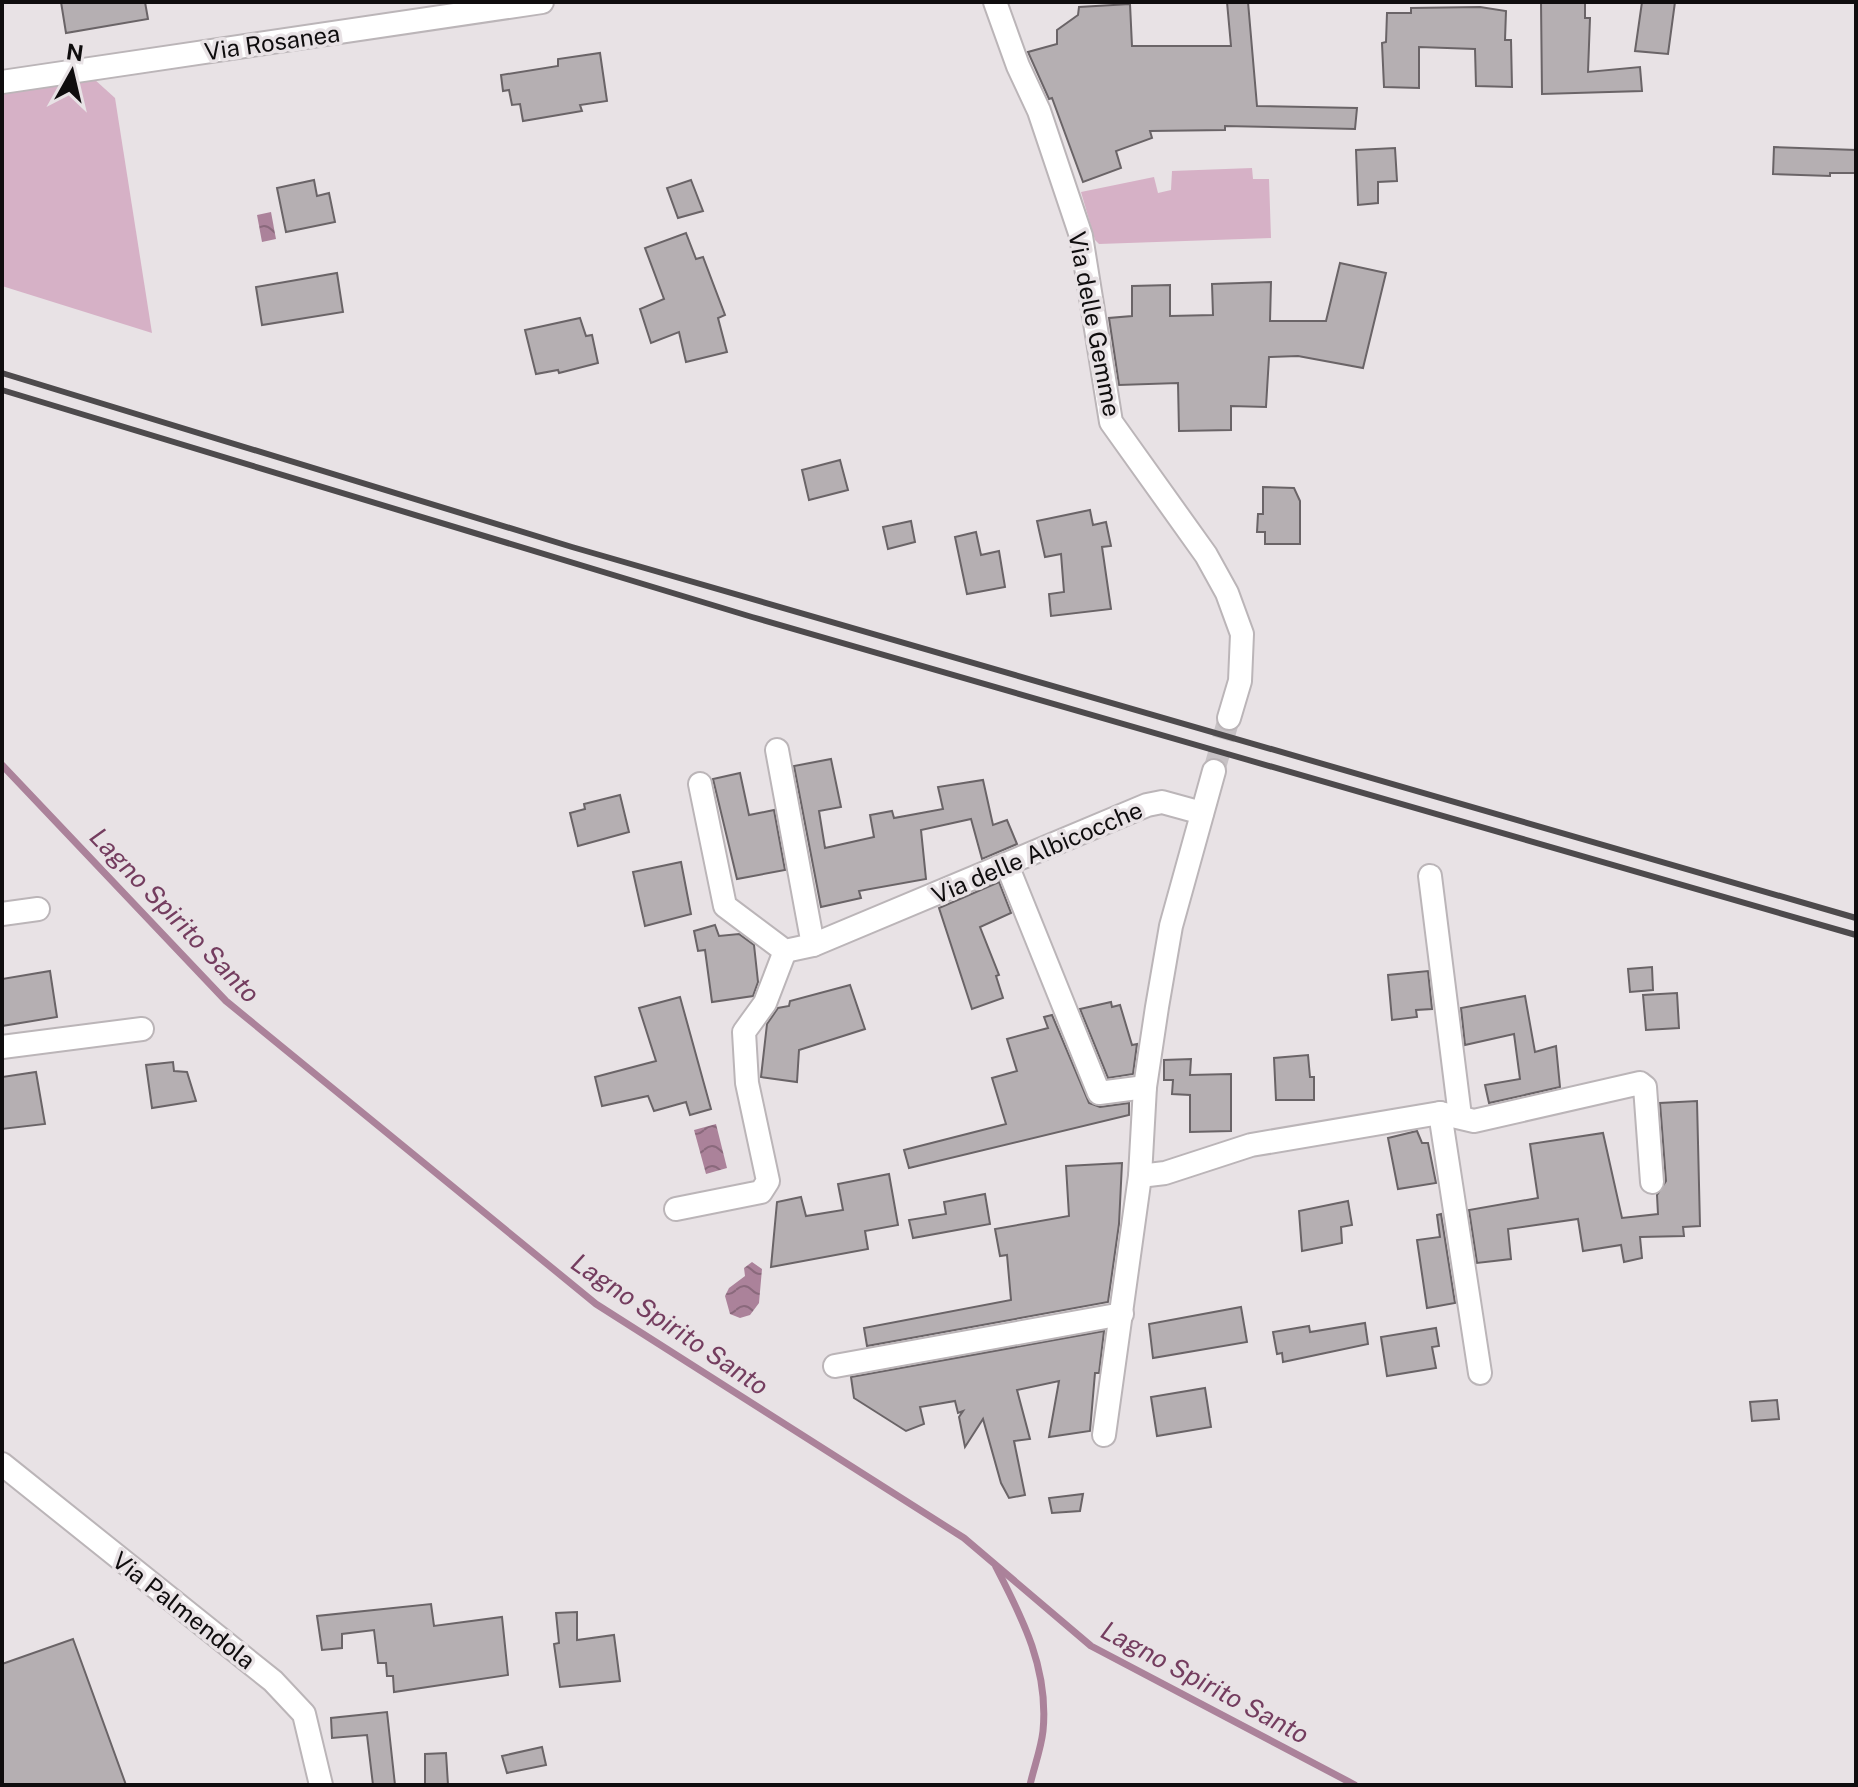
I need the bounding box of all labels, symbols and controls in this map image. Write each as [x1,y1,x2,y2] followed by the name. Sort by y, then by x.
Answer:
[202,19,342,65] street label: Via Rosanea
[32,32,112,112] north arrow
[64,38,85,66] text: N
[1063,229,1127,419] street label: Via delle Gemme
[928,795,1146,909] street label: Via delle Albicocche
[84,821,266,1009] water label: Lagno Spirito Santo
[566,1247,774,1401] water label: Lagno Spirito Santo
[107,1546,261,1674] street label: Via Palmendola
[1096,1614,1314,1750] water label: Lagno Spirito Santo

